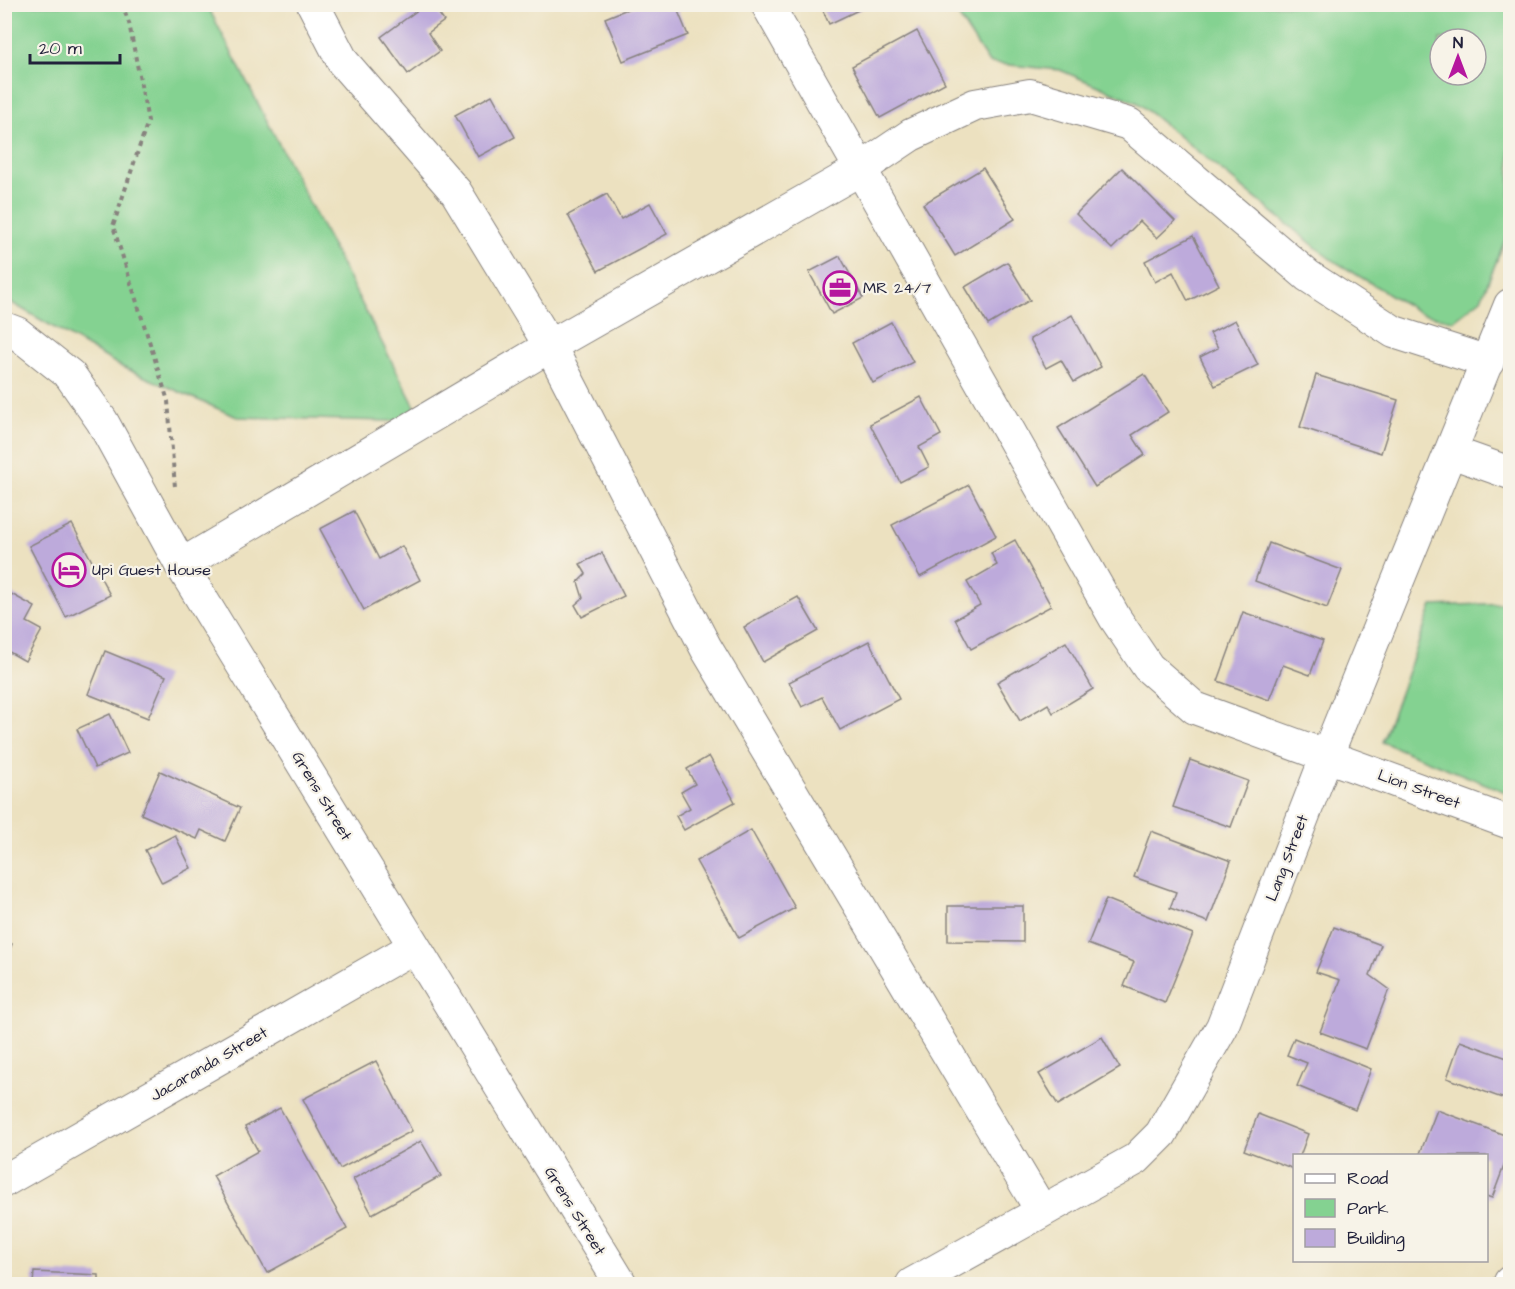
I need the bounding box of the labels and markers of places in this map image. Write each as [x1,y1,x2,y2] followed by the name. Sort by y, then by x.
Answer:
[822,270,858,306] office icon: MR 24/7
[863,277,931,299] place label: MR 24/7
[51,552,87,588] hotel icon: Upi Guest House
[92,559,211,581] place label: Upi Guest House

